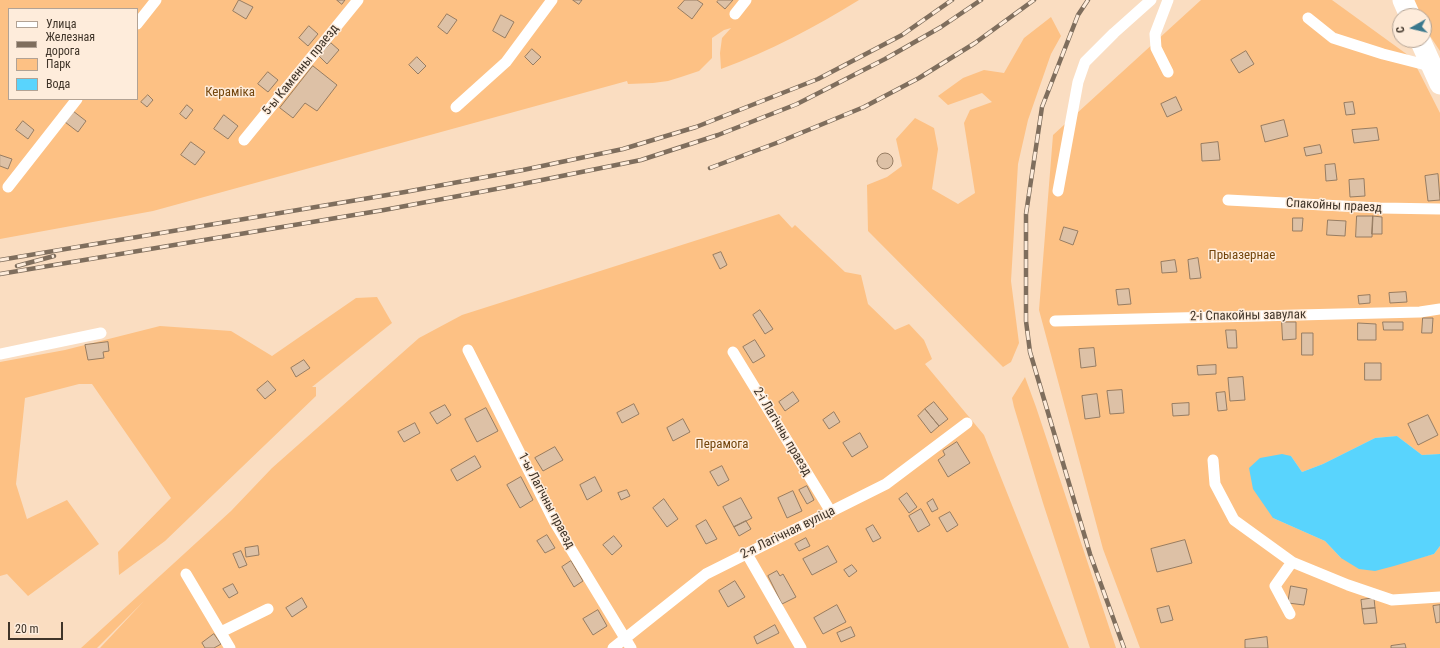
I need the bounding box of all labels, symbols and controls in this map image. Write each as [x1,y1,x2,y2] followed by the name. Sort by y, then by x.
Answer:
[8,8,138,100] legend
[1392,8,1432,48] north arrow
[46,17,76,31] text: Улица
[259,21,343,119] street label: 5-ы Каменны праезд
[1394,26,1407,34] text: С
[45,30,95,58] text: Железная дорога
[46,57,71,71] text: Парк
[46,77,70,91] text: Вода
[205,85,255,101] park label: Кераміка
[1286,196,1382,216] street label: Спакойны праезд
[1209,248,1275,264] park label: Прыазернае
[1190,307,1306,325] street label: 2-і Спакойны завулак
[749,385,815,479] street label: 2-і Лагічны праезд
[696,437,748,453] park label: Перамога
[514,450,578,552] street label: 1-ы Лагічны праезд
[738,503,838,563] street label: 2-я Лагічная вуліца
[10,614,65,640] scale bar
[15,622,39,636] text: 20 m

